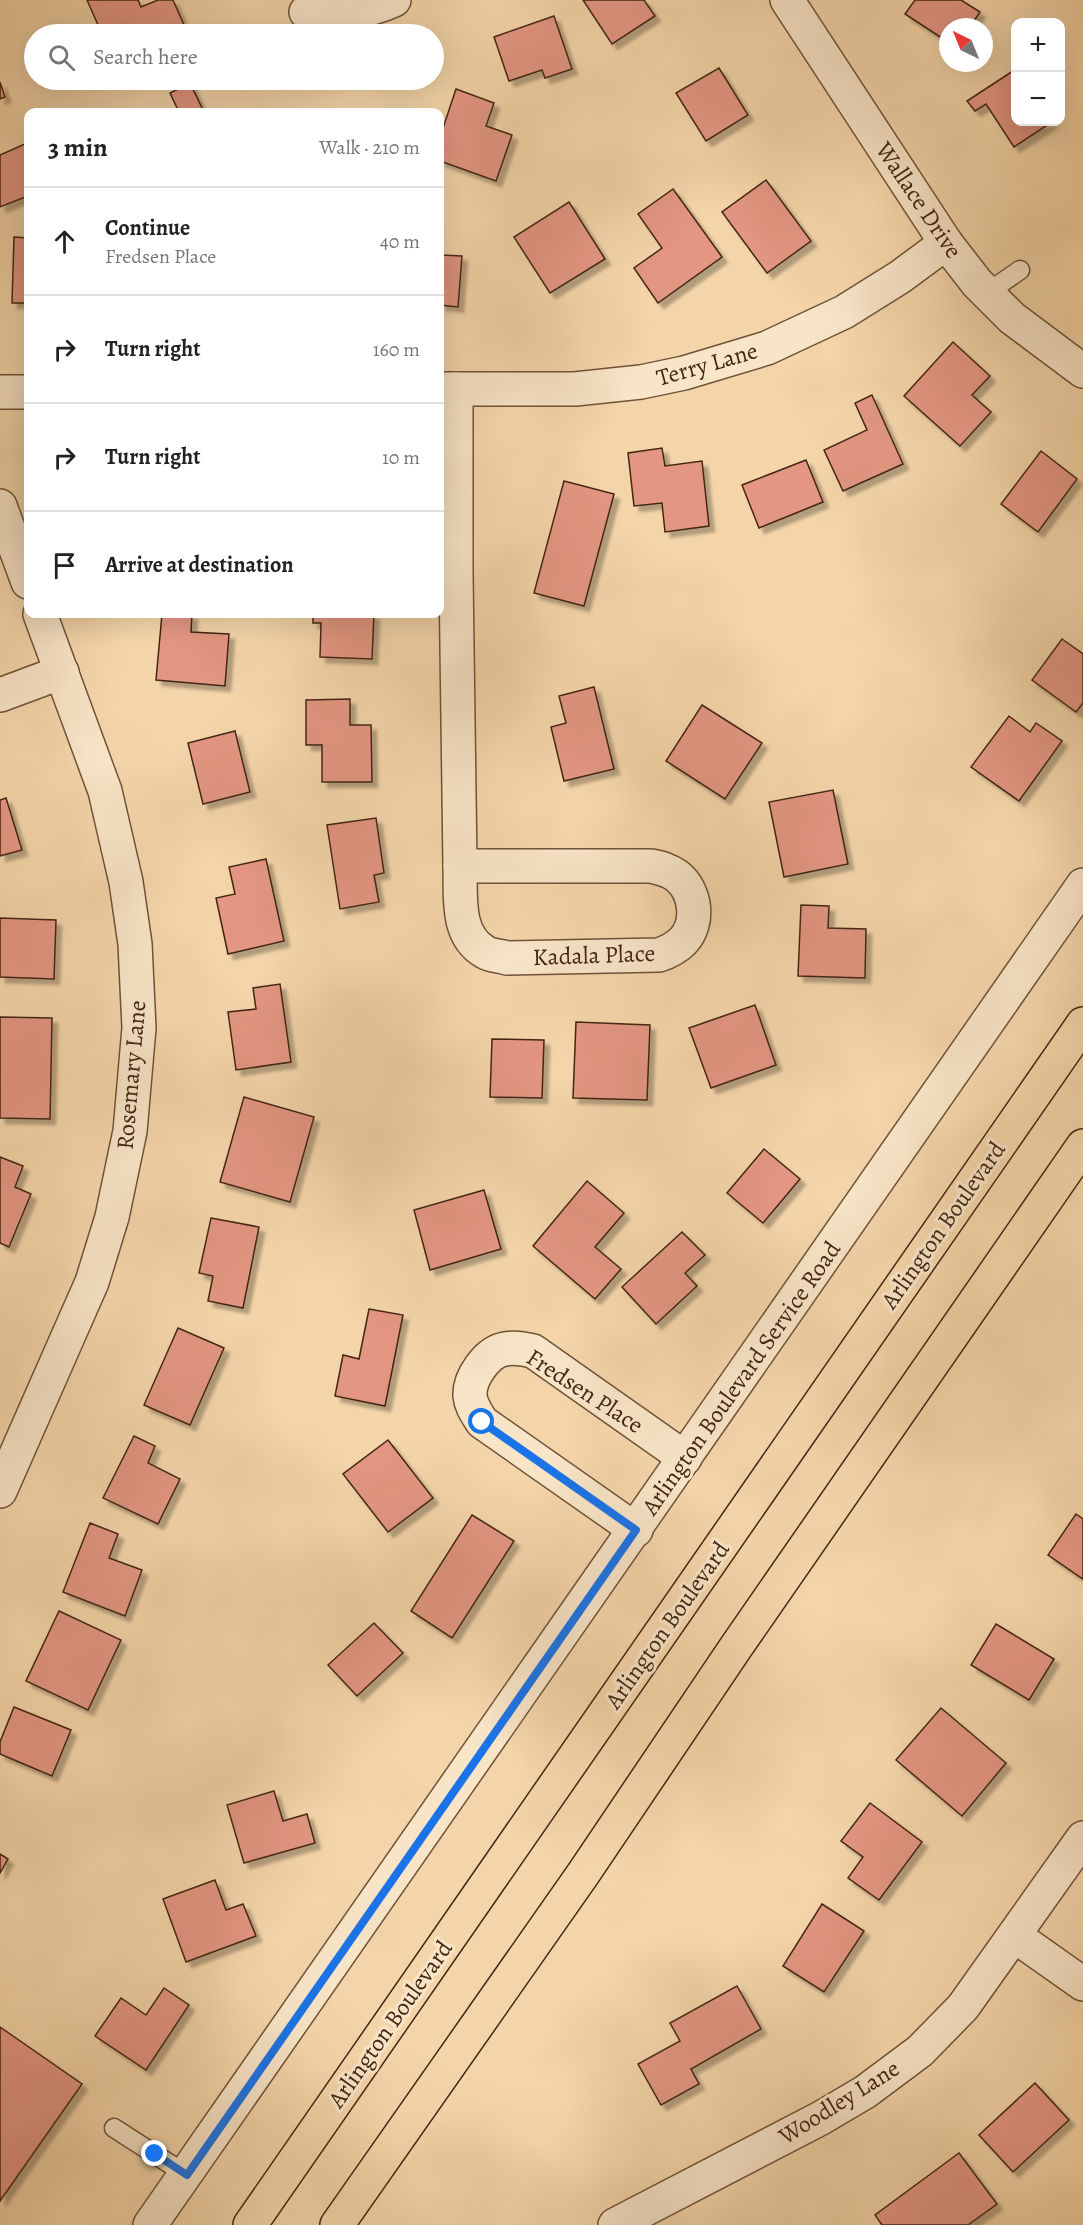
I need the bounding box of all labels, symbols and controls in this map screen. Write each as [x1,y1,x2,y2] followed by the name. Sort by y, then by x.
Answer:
[939,18,993,72] north arrow
[1011,18,1065,126] map controls
[1011,18,1065,72] button: +
[24,24,444,90] search box
[45,41,78,74] icon: search
[93,42,198,72] text: Search here
[1011,72,1065,126] button: −
[48,130,108,165] text: 3 min
[319,134,420,161] text: Walk · 210 m
[868,135,970,264] street label: Wallace Drive
[105,213,190,243] text: Continue
[48,225,81,258] icon: ahead
[380,228,420,255] text: 40 m
[105,243,216,270] text: Fredsen Place
[48,333,81,366] icon: right
[105,334,201,364] text: Turn right
[653,334,761,394] street label: Terry Lane
[373,336,420,363] text: 160 m
[48,441,81,474] icon: right
[105,442,201,472] text: Turn right
[382,444,420,471] text: 10 m
[48,549,81,582] icon: arrive
[105,550,294,580] text: Arrive at destination
[532,937,656,973] street label: Kadala Place
[109,999,153,1151] street label: Rosemary Lane
[873,1135,1013,1316] street label: Arlington Boulevard
[633,1235,848,1522] street label: Arlington Boulevard Service Road
[520,1341,650,1441] street label: Fredsen Place
[468,1408,494,1434] route start
[597,1535,737,1716] street label: Arlington Boulevard
[320,1934,460,2115] street label: Arlington Boulevard
[772,2052,905,2152] street label: Woodley Lane
[141,2140,167,2166] route end

